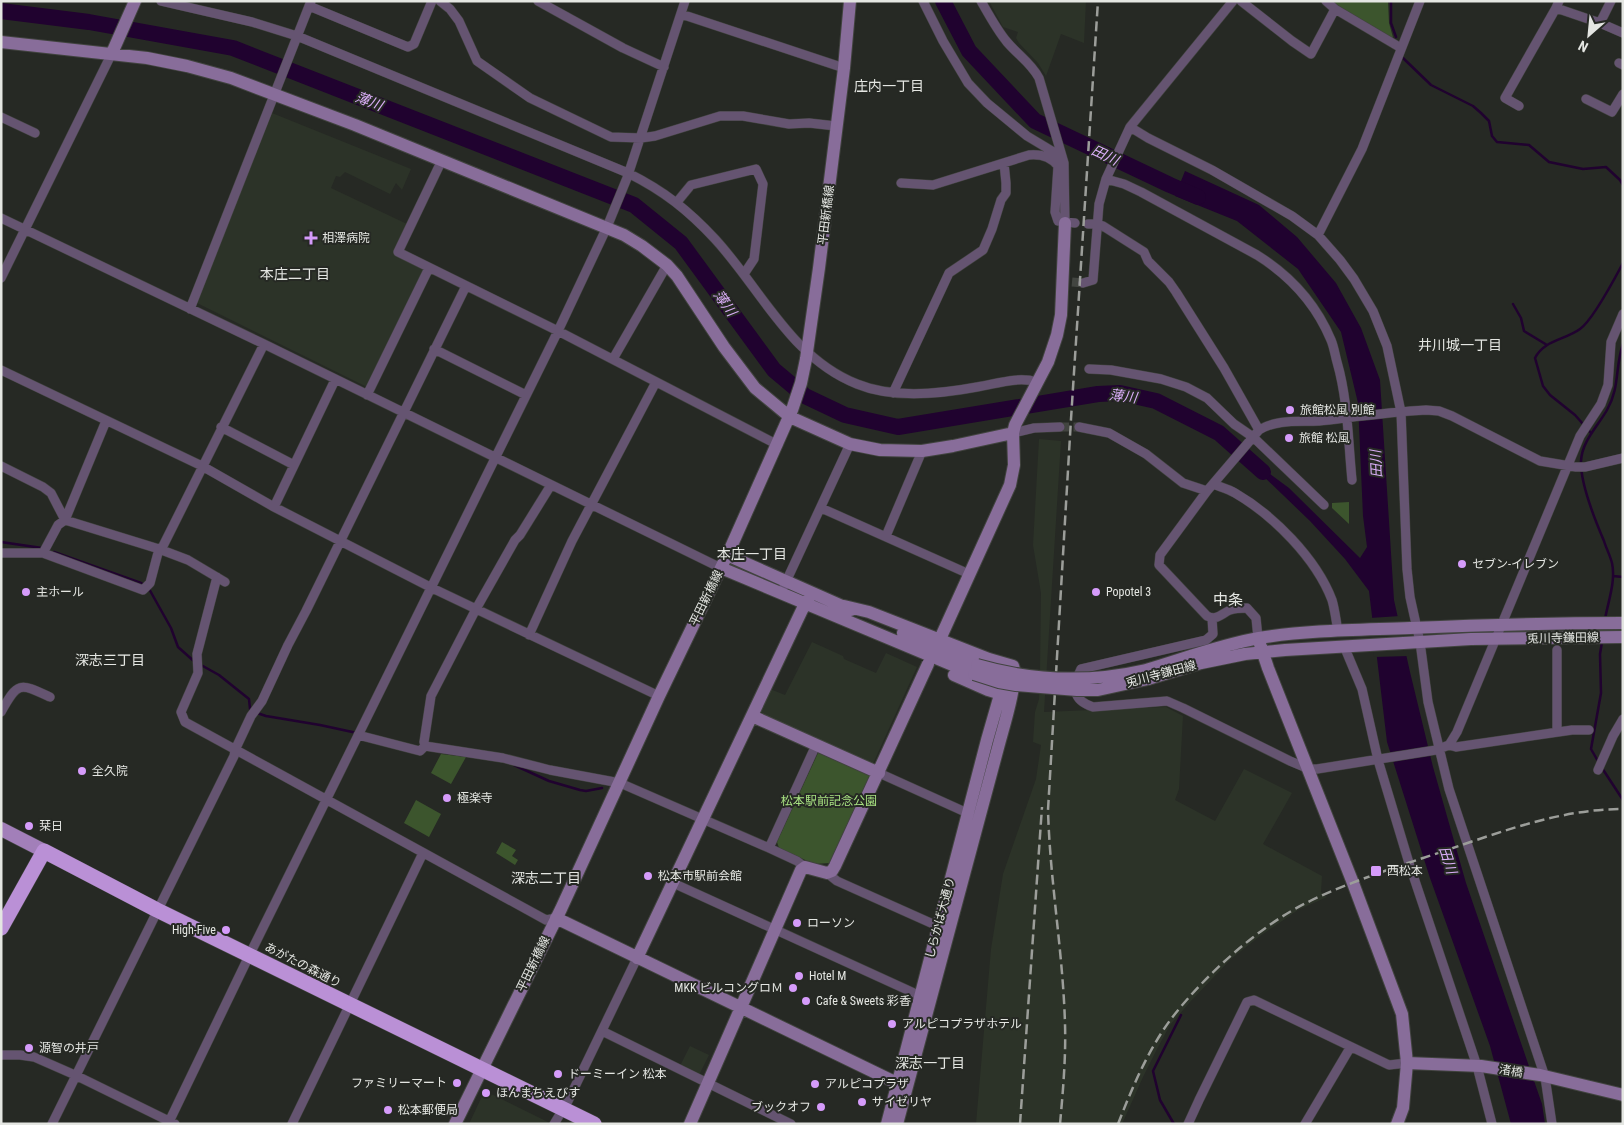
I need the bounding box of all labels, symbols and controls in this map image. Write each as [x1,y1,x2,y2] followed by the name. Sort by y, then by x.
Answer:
[1564,10,1614,60] north arrow
[1576,38,1591,56] text: N
[854,78,924,94] district label: 庄内一丁目
[353,89,387,114] water label: 薄川
[1089,142,1123,169] water label: 田川
[815,184,837,246] street label: 平田新橋線
[304,231,318,245] marker: 相澤病院
[322,231,370,245] place label: 相澤病院
[260,266,330,282] district label: 本庄二丁目
[710,287,741,321] water label: 薄川
[1418,337,1502,353] district label: 井川城一丁目
[1108,386,1140,406] water label: 薄川
[1300,403,1375,417] place label: 旅館松風 別館
[1284,404,1296,416] marker: 旅館松風 別館
[1299,431,1350,445] place label: 旅館 松風
[1283,432,1295,444] marker: 旅館 松風
[1367,448,1385,478] water label: 田川
[717,546,787,562] district label: 本庄一丁目
[1472,557,1559,571] place label: セブン-イレブン
[1456,558,1468,570] marker: セブン-イレブン
[687,568,725,628] street label: 平田新橋線
[36,585,84,599] place label: 主ホール
[1106,585,1151,599] place label: Popotel 3
[20,586,32,598] marker: 主ホール
[1090,586,1102,598] marker: Popotel 3
[1213,591,1243,609] district label: 中条
[1527,630,1599,646] street label: 兎川寺鎌田線
[75,652,145,668] district label: 深志三丁目
[1124,658,1198,690] street label: 兎川寺鎌田線
[92,764,128,778] place label: 全久院
[76,765,88,777] marker: 全久院
[457,791,493,805] place label: 極楽寺
[441,792,453,804] marker: 極楽寺
[781,794,877,808] park label: 松本駅前記念公園
[39,819,63,833] place label: 栞日
[23,820,35,832] marker: 栞日
[1436,844,1461,878] water label: 田川
[1369,864,1383,878] marker: 西松本
[1387,864,1423,878] place label: 西松本
[658,869,742,883] place label: 松本市駅前会館
[511,870,581,886] district label: 深志二丁目
[642,870,654,882] marker: 松本市駅前会館
[922,876,958,960] street label: しらかば大通り
[807,916,855,930] place label: ローソン
[791,917,803,929] marker: ローソン
[172,923,216,937] place label: High-Five
[220,924,232,936] marker: High-Five
[514,934,552,994] street label: 平田新橋線
[262,940,344,990] street label: あがたの森通り
[809,969,846,983] place label: Hotel M
[793,970,805,982] marker: Hotel M
[674,981,783,995] place label: MKK ビルコングロＭ
[787,982,799,994] marker: MKK ビルコングロＭ
[816,994,911,1008] place label: Cafe & Sweets 彩香
[800,995,812,1007] marker: Cafe & Sweets 彩香
[902,1017,1022,1031] place label: アルピコプラザホテル
[886,1018,898,1030] marker: アルピコプラザホテル
[39,1041,99,1055] place label: 源智の井戸
[23,1042,35,1054] marker: 源智の井戸
[895,1055,965,1071] district label: 深志一丁目
[1498,1062,1524,1080] street label: 渚橋
[568,1067,667,1081] place label: ドーミーイン 松本
[552,1068,564,1080] marker: ドーミーイン 松本
[351,1076,447,1090] place label: ファミリーマート
[451,1077,463,1089] marker: ファミリーマート
[825,1077,909,1091] place label: アルピコプラザ
[809,1078,821,1090] marker: アルピコプラザ
[496,1086,580,1100] place label: ほんまちえびす
[480,1087,492,1099] marker: ほんまちえびす
[872,1095,932,1109] place label: サイゼリヤ
[856,1096,868,1108] marker: サイゼリヤ
[751,1100,811,1114] place label: ブックオフ
[815,1101,827,1113] marker: ブックオフ
[398,1103,458,1117] place label: 松本郵便局
[382,1104,394,1116] marker: 松本郵便局

